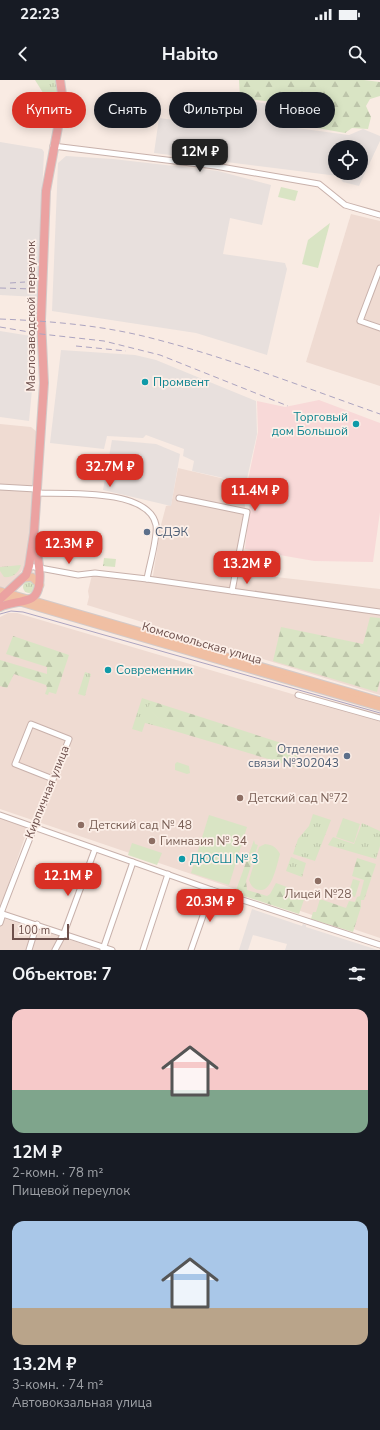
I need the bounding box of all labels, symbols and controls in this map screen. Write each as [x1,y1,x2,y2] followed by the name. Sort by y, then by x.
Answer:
[20,4,60,24] text: 22:23
[162,42,218,66] text: Habito
[12,43,34,65] icon: back
[346,43,368,65] icon: search
[12,92,86,128] chip: Купить
[94,92,161,128] chip: Снять
[169,92,257,128] chip: Фильтры
[265,92,335,128] chip: Новое
[172,139,228,173] pin: 12M ₽
[328,140,368,180] map controls
[328,140,368,180] button: locate
[181,143,219,161] text: 12M ₽
[23,240,39,391] street label: Маслозаводской переулок
[153,374,210,390] place label: Промвент
[140,377,150,387] marker: Промвент
[272,409,348,439] place label: Торговый дом Большой
[351,419,361,429] marker: Торговый дом Большой
[73,454,147,488] pin: 32.7M ₽
[85,458,135,476] text: 32.7M ₽
[218,478,292,512] pin: 11.4M ₽
[230,482,280,500] text: 11.4M ₽
[155,524,188,540] place label: СДЭК
[142,527,152,537] marker: СДЭК
[32,531,106,565] pin: 12.3M ₽
[44,535,94,553] text: 12.3M ₽
[210,551,284,585] pin: 13.2M ₽
[222,555,272,573] text: 13.2M ₽
[140,618,264,668] street label: Комсомольская улица
[116,662,193,678] place label: Современник
[103,665,113,675] marker: Современник
[248,741,339,771] place label: Отделение связи №302043
[21,743,73,841] street label: Кирпичная улица
[342,751,352,761] marker: Отделение связи №302043
[248,790,348,806] place label: Детский сад №72
[235,793,245,803] marker: Детский сад №72
[89,817,192,833] place label: Детский сад № 48
[76,820,86,830] marker: Детский сад № 48
[160,833,247,849] place label: Гимназия № 34
[147,836,157,846] marker: Гимназия № 34
[190,851,259,867] place label: ДЮСШ № 3
[177,854,187,864] marker: ДЮСШ № 3
[31,863,105,897] pin: 12.1M ₽
[43,867,93,885] text: 12.1M ₽
[313,876,323,886] marker: Лицей №28
[284,886,352,902] place label: Лицей №28
[173,889,247,923] pin: 20.3M ₽
[185,893,235,911] text: 20.3M ₽
[12,922,69,941] scale bar
[18,923,50,938] text: 100 m
[12,963,112,986] text: Объектов: 7
[346,963,368,985] icon: filters
[154,1035,226,1107] icon: home
[12,1141,62,1164] text: 12M ₽
[12,1164,103,1182] text: 2-комн. · 78 m²
[12,1182,130,1200] text: Пищевой переулок
[154,1247,226,1319] icon: home
[12,1353,76,1376] text: 13.2M ₽
[12,1376,103,1394] text: 3-комн. · 74 m²
[12,1394,152,1412] text: Автовокзальная улица

